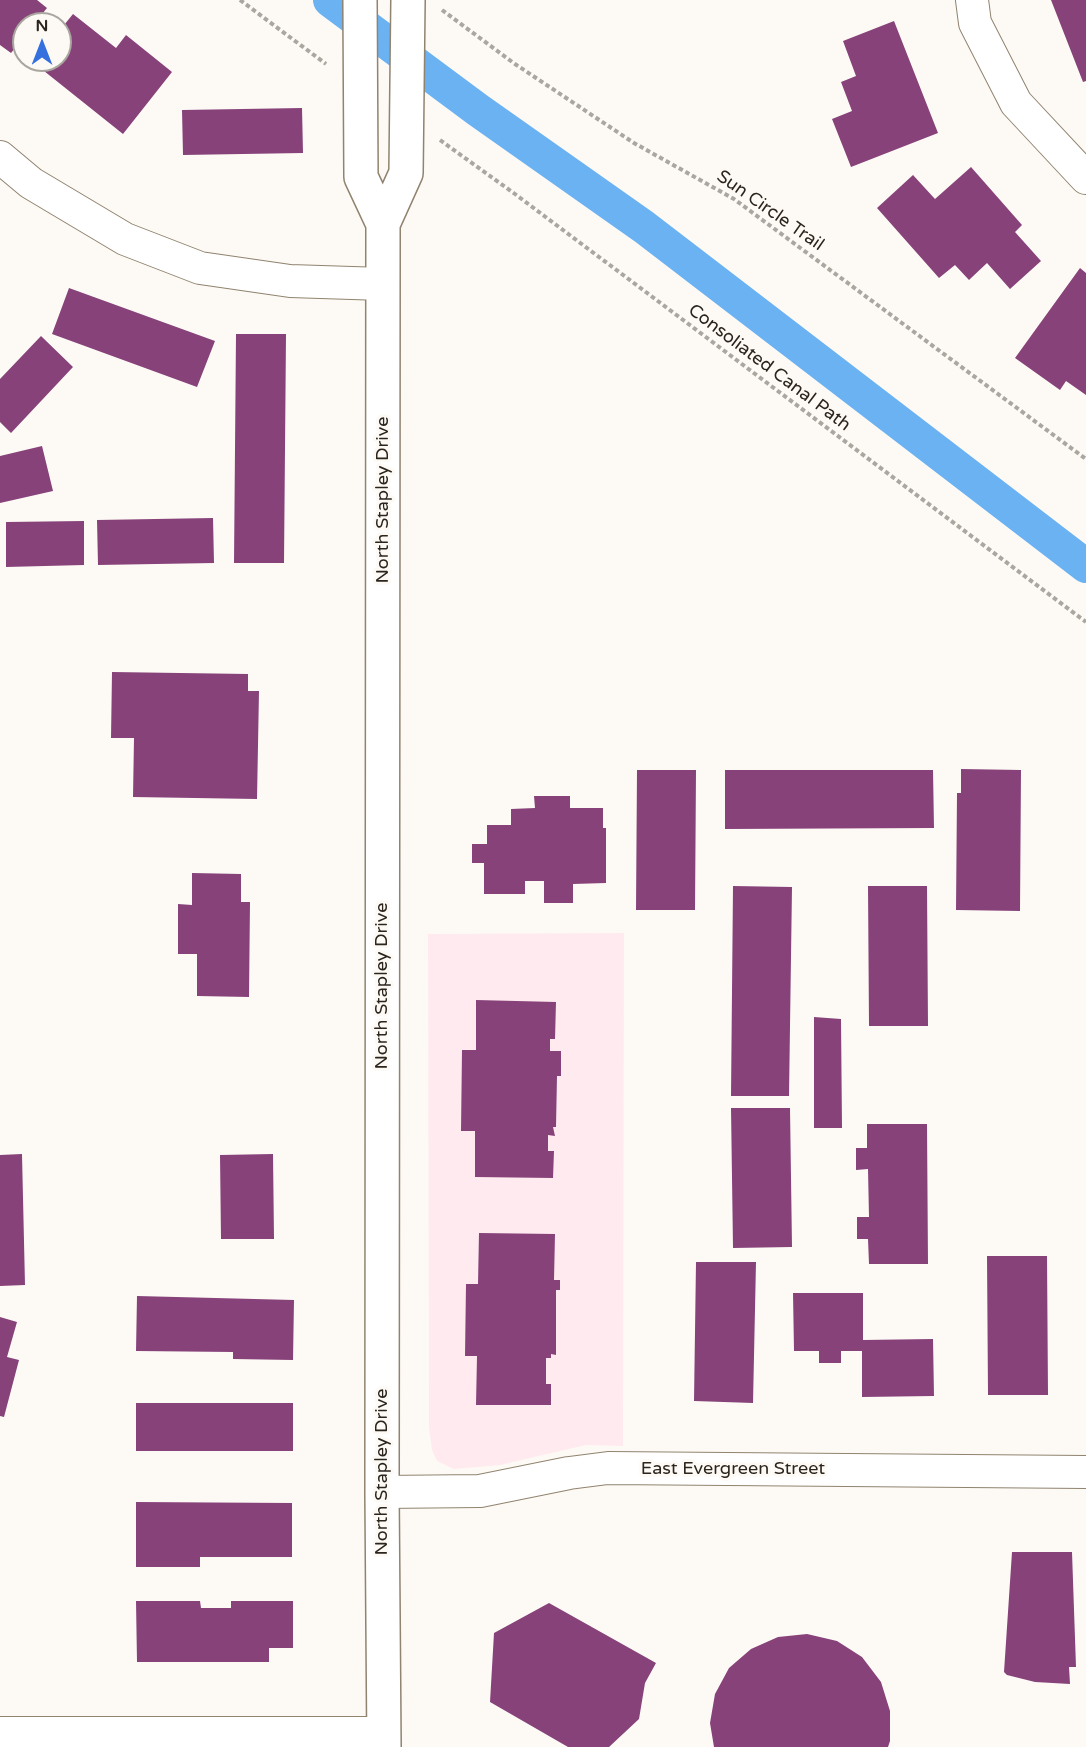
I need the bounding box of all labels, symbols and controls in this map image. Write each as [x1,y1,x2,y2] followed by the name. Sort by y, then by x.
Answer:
[12,12,72,72] north arrow
[36,16,48,36] text: N
[712,166,828,256] street label: Sun Circle Trail
[684,300,854,436] street label: Consoliated Canal Path
[372,417,394,583] street label: North Stapley Drive
[371,903,393,1069] street label: North Stapley Drive
[371,1389,393,1555] street label: North Stapley Drive
[641,1458,825,1480] street label: East Evergreen Street

